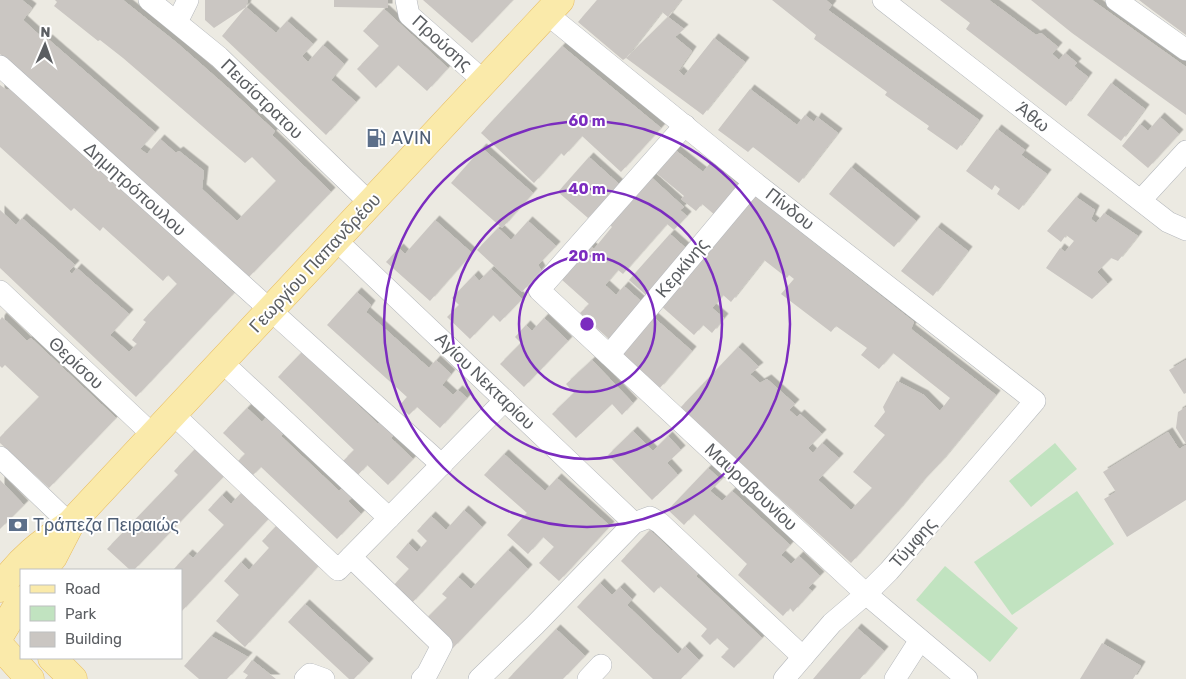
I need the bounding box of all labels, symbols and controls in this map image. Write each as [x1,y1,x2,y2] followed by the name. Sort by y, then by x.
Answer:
[408,10,477,76] street label: Προύσης
[20,20,70,70] north arrow
[40,24,51,41] text: N
[216,54,308,144] street label: Πεισίστρατου
[1012,97,1054,137] street label: Άθω
[569,112,605,130] text: 60 m
[365,127,387,149] fuel station icon: AVIN
[391,127,431,149] place label: AVIN
[79,137,191,241] street label: Δημητρόπουλου
[568,180,606,198] text: 40 m
[761,183,819,235] street label: Πίνδου
[245,189,385,337] street label: Γεωργίου Παπανδρέου
[651,234,713,302] street label: Κερκίνης
[569,247,605,265] text: 20 m
[578,315,596,333] centre of rings
[430,328,540,434] street label: Αγίου Νεκταρίου
[44,332,108,394] street label: Θερίσου
[700,439,802,535] street label: Μαυροβουνίου
[885,513,941,573] street label: Τύμφης
[7,514,29,536] bank icon: Τράπεζα Πειραιώς
[33,514,179,536] place label: Τράπεζα Πειραιώς
[20,569,182,659] legend
[65,580,101,598] text: Road
[65,605,96,623] text: Park
[65,630,122,648] text: Building

